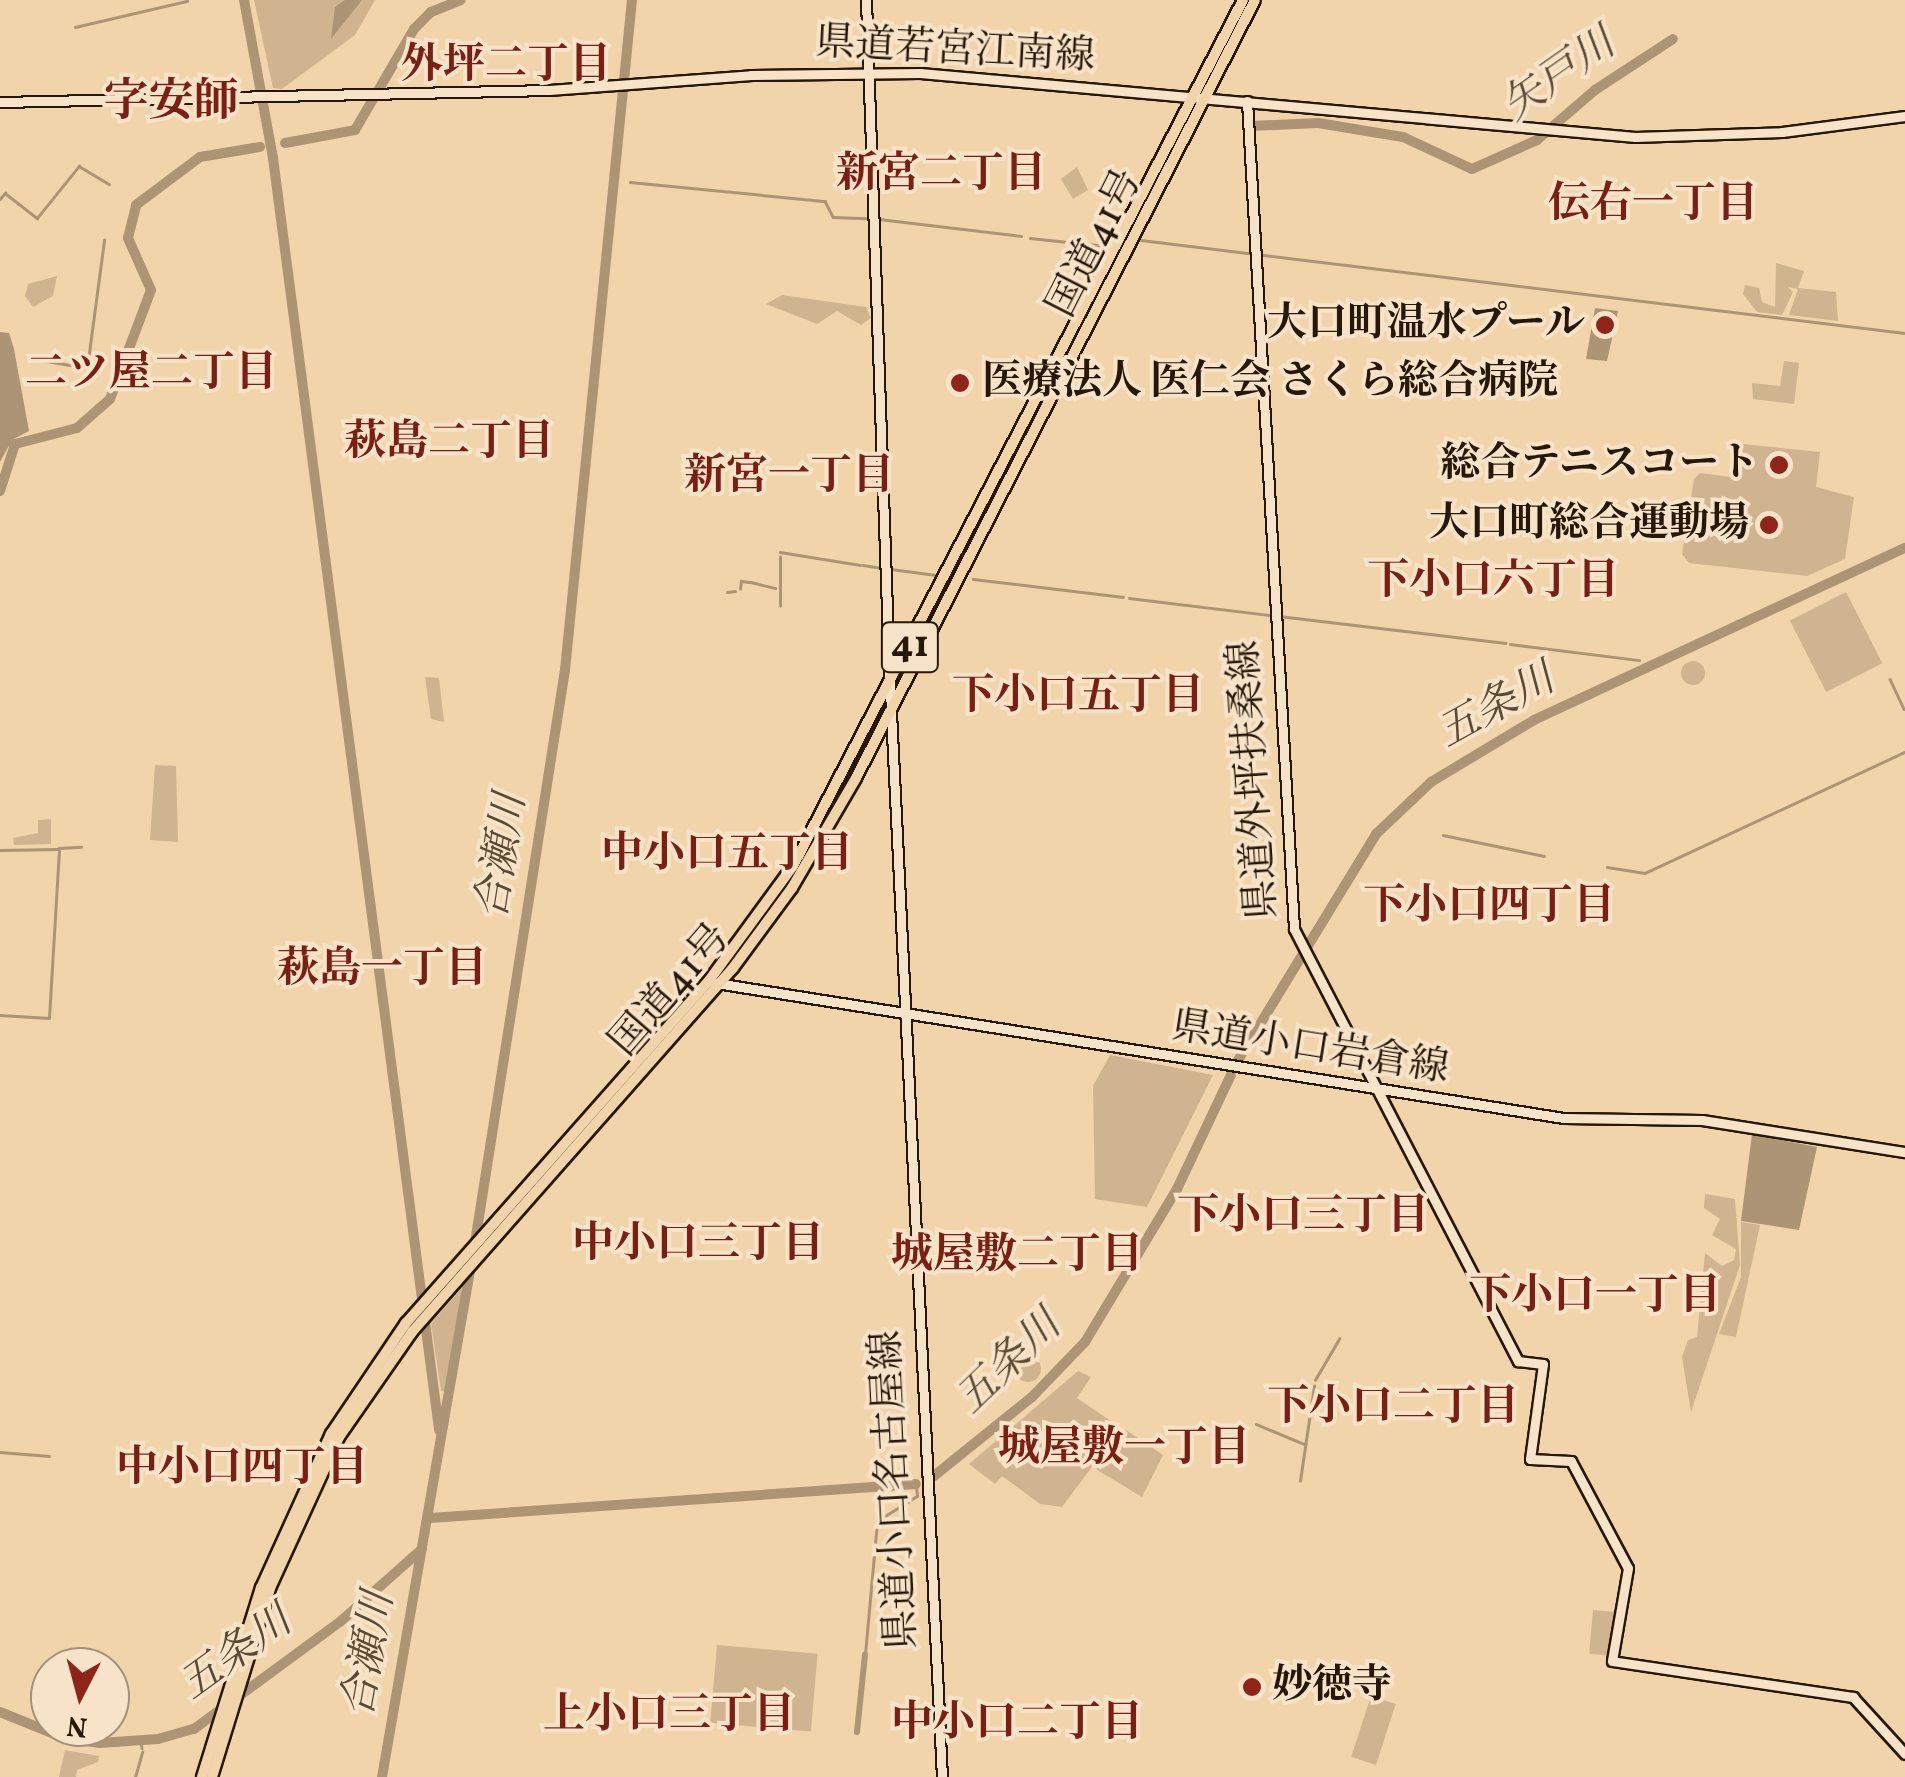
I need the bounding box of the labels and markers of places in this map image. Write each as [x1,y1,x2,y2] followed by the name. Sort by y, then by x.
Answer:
[1266,301,1585,349] place label: 大口町温水プール
[1594,314,1616,336] marker: 大口町温水プール
[982,359,1558,407] place label: 医療法人 医仁会 さくら総合病院
[947,370,973,396] marker: 医療法人 医仁会 さくら総合病院
[1439,441,1759,489] place label: 総合テニスコート
[1768,454,1790,476] marker: 総合テニスコート
[1429,501,1749,549] place label: 大口町総合運動場
[1758,514,1780,536] marker: 大口町総合運動場
[1272,1663,1392,1711] place label: 妙徳寺
[1241,1676,1263,1698] marker: 妙徳寺

